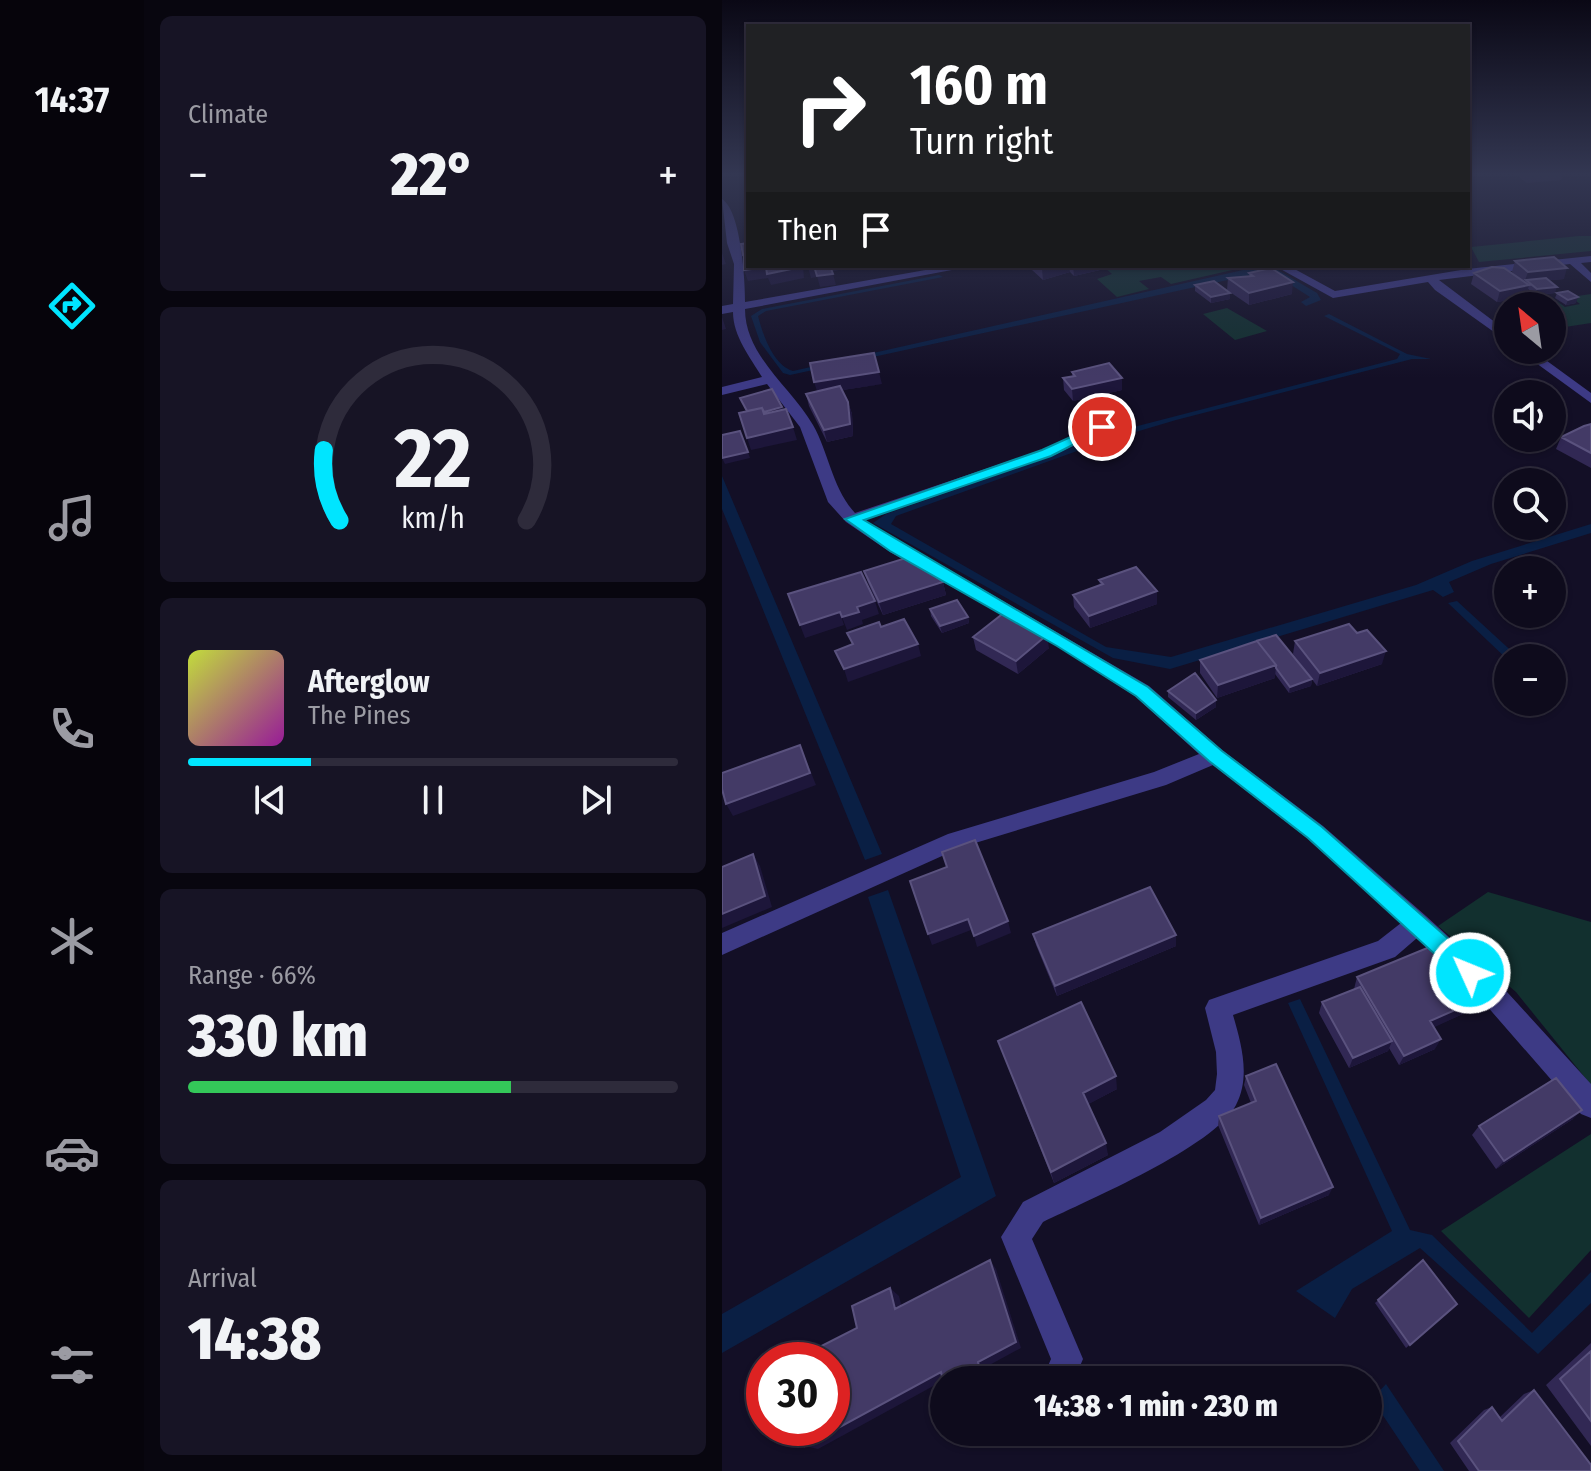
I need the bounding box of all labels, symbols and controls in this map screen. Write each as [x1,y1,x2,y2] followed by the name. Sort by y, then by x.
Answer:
[910,52,1048,119] text: 160 m
[778,56,882,160] icon: right
[35,78,109,122] text: 14:37
[188,99,268,130] text: Climate
[910,120,1053,164] text: Turn right
[391,139,475,211] text: 22°
[188,149,208,202] text: −
[658,149,678,202] text: +
[854,208,898,252] icon: arrive
[778,212,838,248] text: Then
[44,278,100,334] icon: directions
[1494,292,1566,364] north arrow
[1494,292,1566,716] map controls
[1494,380,1566,452] button: sound
[1068,393,1136,461] pin
[1080,405,1124,449] icon: arrive
[393,408,472,508] text: 22
[1494,468,1566,540] button: search
[44,490,100,546] icon: music
[401,501,465,536] text: km/h
[1494,556,1566,628] button: +
[1494,644,1566,716] button: −
[308,664,430,700] text: Afterglow
[308,700,411,731] text: The Pines
[44,701,100,757] icon: phone
[248,778,292,822] icon: previous
[411,778,455,822] icon: pause
[574,778,618,822] icon: next
[44,913,100,969] icon: climate
[1428,931,1512,1015] position arrow
[188,960,316,991] text: Range · 66%
[188,1000,368,1072] text: 330 km
[44,1125,100,1181] icon: car
[188,1263,257,1294] text: Arrival
[188,1303,321,1375] text: 14:38
[44,1337,100,1393] icon: filters
[746,1342,850,1446] speed limit sign: 30
[1034,1388,1278,1424] text: 14:38 · 1 min · 230 m

